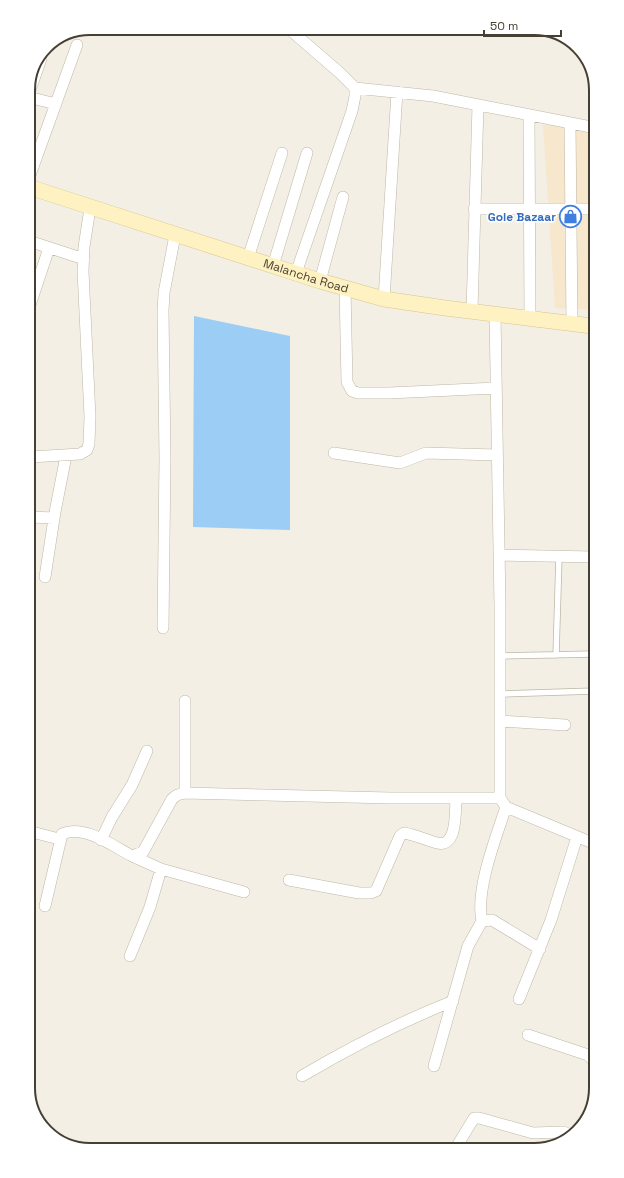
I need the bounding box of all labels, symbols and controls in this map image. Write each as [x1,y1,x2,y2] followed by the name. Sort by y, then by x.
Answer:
[484,12,561,38] scale bar
[490,18,518,34] text: 50 m
[558,204,584,230] shop icon: Gole Bazaar
[488,209,556,225] place label: Gole Bazaar
[261,255,351,297] street label: Malancha Road

